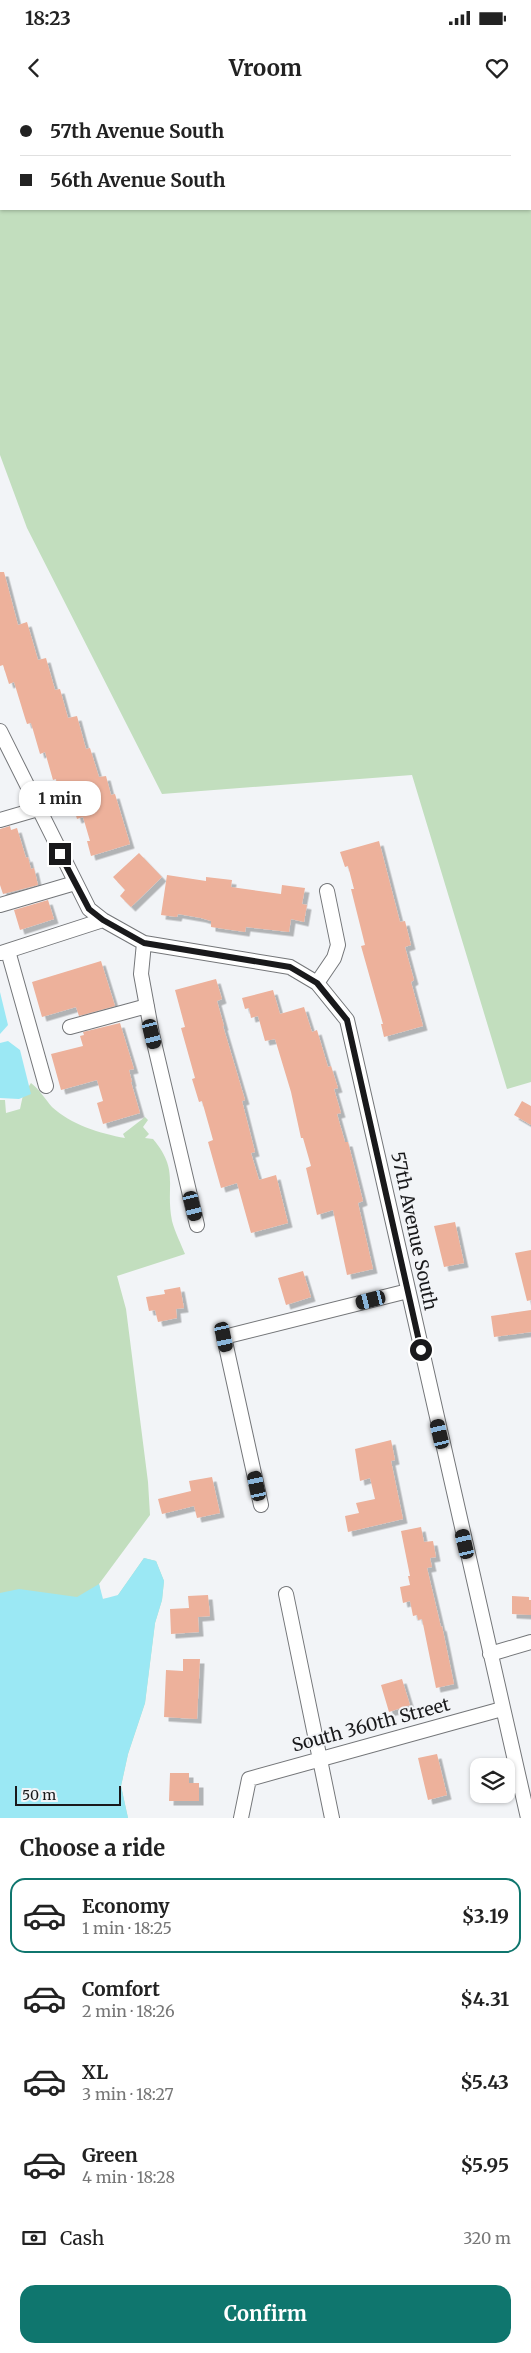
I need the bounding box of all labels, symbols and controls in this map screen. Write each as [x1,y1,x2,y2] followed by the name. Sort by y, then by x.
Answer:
[25,6,71,30] text: 18:23
[20,54,48,82] icon: back
[229,54,302,82] text: Vroom
[483,54,511,82] icon: heart
[50,119,224,143] text: 57th Avenue South
[50,168,225,192] text: 56th Avenue South
[19,782,101,816] callout: 1 min
[38,788,82,808] text: 1 min
[49,843,71,865] route end
[141,1018,162,1050] car
[386,1149,443,1312] street label: 57th Avenue South
[182,1190,203,1222] car
[354,1289,387,1311] car
[213,1321,234,1353] car
[410,1339,432,1361] route start
[429,1418,450,1450] car
[246,1470,267,1502] car
[454,1528,475,1560] car
[289,1692,452,1757] street label: South 360th Street
[470,1758,515,1803] map controls
[470,1758,515,1803] button: layers
[15,1783,121,1806] scale bar
[22,1786,56,1804] text: 50 m
[20,1834,165,1862] text: Choose a ride
[22,1893,67,1938] icon: car
[82,1894,170,1918] text: Economy
[462,1904,509,1928] text: $3.19
[82,1918,172,1938] text: 1 min · 18:25
[22,1976,67,2021] icon: car
[82,1977,160,2001] text: Comfort
[460,1987,509,2011] text: $4.31
[82,2001,175,2021] text: 2 min · 18:26
[22,2059,67,2104] icon: car
[82,2060,108,2084] text: XL
[460,2070,509,2094] text: $5.43
[82,2084,174,2104] text: 3 min · 18:27
[22,2142,67,2187] icon: car
[82,2143,138,2167] text: Green
[460,2153,509,2177] text: $5.95
[82,2167,175,2187] text: 4 min · 18:28
[20,2224,48,2252] icon: cash
[60,2226,104,2250] text: Cash
[463,2228,511,2248] text: 320 m
[20,2285,511,2343] button: Confirm

